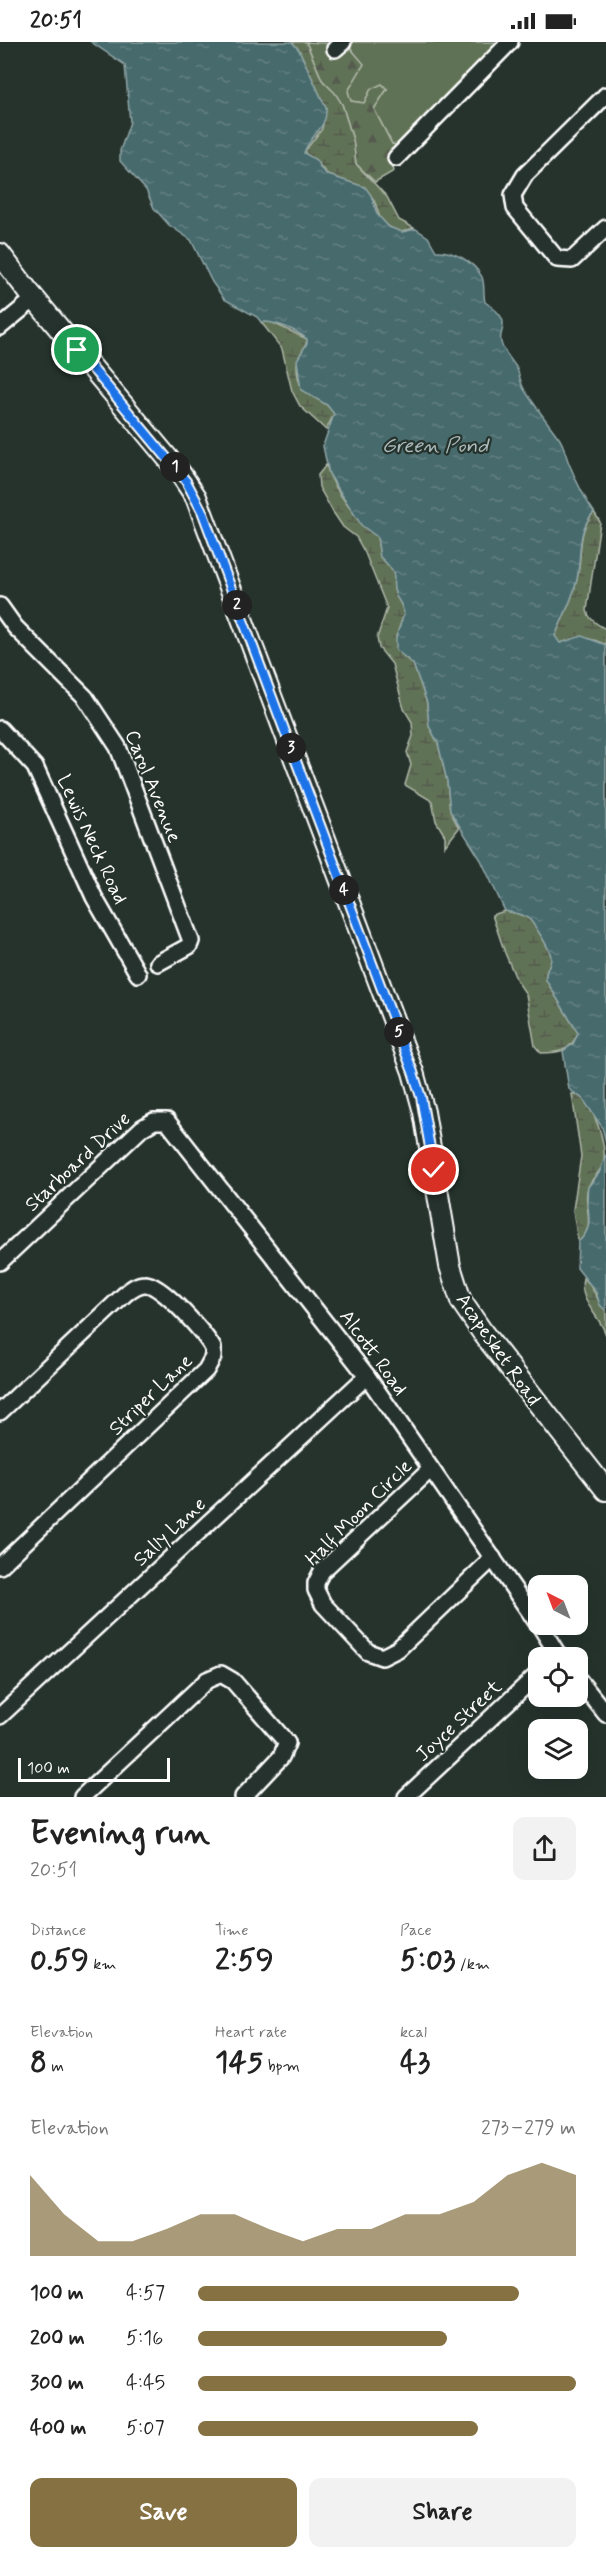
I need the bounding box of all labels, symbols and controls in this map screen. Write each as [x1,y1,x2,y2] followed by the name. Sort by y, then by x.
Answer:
[30,7,82,35] text: 20:51
[51,324,102,375] pin
[60,333,93,366] icon: arrive
[382,432,490,460] water label: Green Pond
[160,452,190,482] pin: 1
[171,456,179,477] text: 1
[222,590,252,620] pin: 2
[233,594,241,615] text: 2
[118,726,188,847] street label: Carol Avenue
[276,733,306,763] pin: 3
[287,737,295,758] text: 3
[50,771,133,909] street label: Lewis Neck Road
[329,875,359,905] pin: 4
[339,879,349,900] text: 4
[384,1017,414,1047] pin: 5
[394,1021,404,1042] text: 5
[19,1106,137,1218] street label: Starboard Drive
[408,1144,459,1195] pin
[417,1153,450,1186] icon: check
[449,1288,547,1412] street label: Acapesket Road
[332,1305,413,1401] street label: Alcott Road
[103,1348,199,1442] street label: Striper Lane
[300,1454,419,1572] street label: Half Moon Circle
[128,1491,212,1573] street label: Sally Lane
[528,1575,588,1635] north arrow
[528,1575,588,1779] map controls
[528,1647,588,1707] button: locate
[410,1674,508,1768] street label: Joyce Street
[528,1719,588,1779] button: layers
[18,1755,170,1782] scale bar
[27,1758,70,1779] text: 100 m
[30,1812,210,1856] text: Evening run
[513,1817,576,1880] button: share
[30,1857,77,1884] text: 20:51
[30,1920,86,1941] text: Distance
[215,1920,249,1941] text: Time
[400,1920,432,1941] text: Pace
[30,1941,89,1980] text: 0.59
[215,1941,274,1980] text: 2:59
[400,1941,455,1980] text: 5:03
[89,1954,117,1975] text: km
[455,1954,490,1975] text: /km
[30,2022,93,2043] text: Elevation
[215,2022,287,2043] text: Heart rate
[400,2022,427,2043] text: kcal
[30,2043,47,2082] text: 8
[215,2043,263,2082] text: 145
[400,2043,430,2082] text: 43
[47,2056,64,2077] text: m
[263,2056,300,2077] text: bpm
[30,2115,109,2142] text: Elevation
[481,2115,576,2142] text: 273–279 m
[30,2280,84,2307] text: 100 m
[126,2280,165,2307] text: 4:57
[30,2325,85,2352] text: 200 m
[126,2325,163,2352] text: 5:16
[30,2370,84,2397] text: 300 m
[126,2370,165,2397] text: 4:45
[30,2415,86,2442] text: 400 m
[126,2415,165,2442] text: 5:07
[30,2478,297,2547] button: Save
[309,2478,576,2547] button: Share

